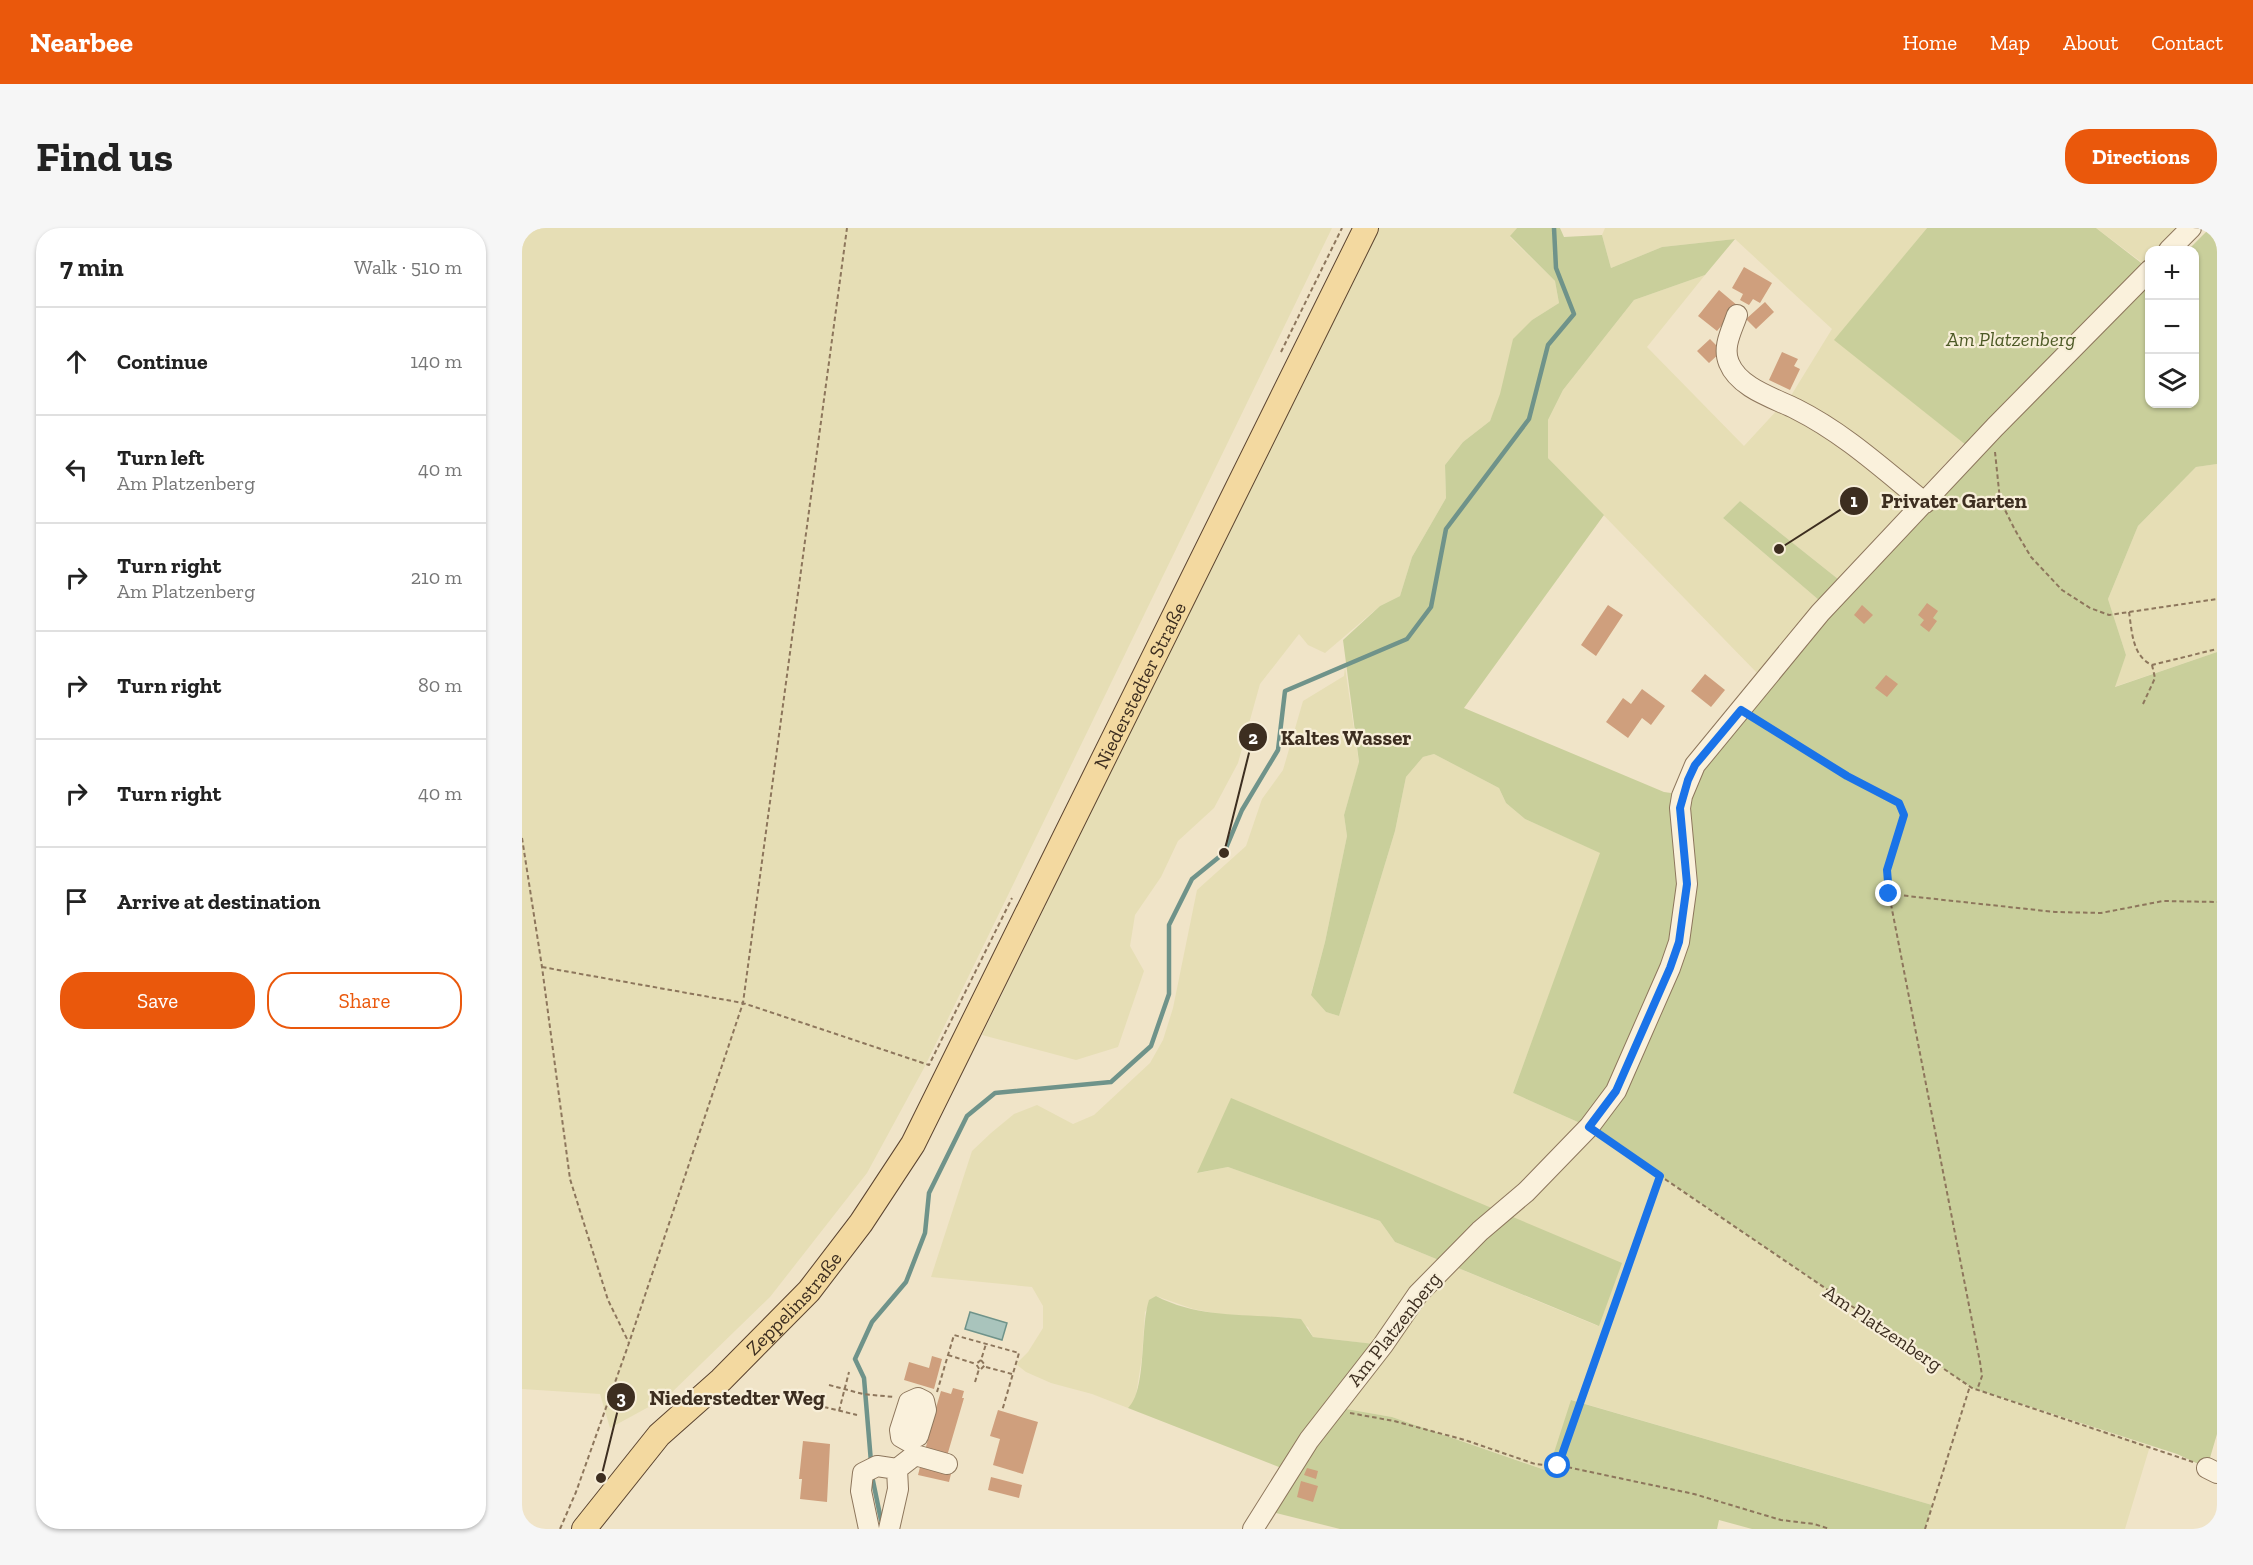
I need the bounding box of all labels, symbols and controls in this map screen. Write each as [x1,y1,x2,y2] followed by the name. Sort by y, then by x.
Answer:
[30,26,133,59] text: Nearbee
[1903,30,1957,55] text: Home
[1990,30,2030,55] text: Map
[2063,30,2118,55] text: About
[2151,30,2223,55] text: Contact
[2065,129,2217,184] button: Directions
[36,131,173,182] text: Find us
[2145,246,2199,408] map controls
[2145,246,2199,300] button: +
[60,251,124,283] text: 7 min
[354,255,462,279] text: Walk · 510 m
[2145,300,2199,354] button: −
[1945,327,2076,351] park label: Am Platzenberg
[60,345,93,378] icon: ahead
[117,348,208,375] text: Continue
[410,349,462,373] text: 140 m
[2145,354,2199,408] button: layers
[117,444,204,471] text: Turn left
[60,453,93,486] icon: left
[418,457,462,481] text: 40 m
[117,471,255,495] text: Am Platzenberg
[1839,481,2039,520] callout: Privater Garten
[1881,488,2028,513] text: Privater Garten
[1850,490,1858,512] text: 1
[117,552,221,579] text: Turn right
[60,561,93,594] icon: right
[411,565,462,589] text: 210 m
[117,579,255,603] text: Am Platzenberg
[1088,598,1191,773] street label: Niederstedter Straße
[60,669,93,702] icon: right
[117,672,221,699] text: Turn right
[418,673,462,697] text: 80 m
[1238,718,1423,757] callout: Kaltes Wasser
[1280,725,1412,750] text: Kaltes Wasser
[1248,727,1258,749] text: 2
[60,777,93,810] icon: right
[117,780,221,807] text: Turn right
[418,781,462,805] text: 40 m
[1875,880,1901,906] route end
[60,885,93,918] icon: arrive
[117,888,320,915] text: Arrive at destination
[60,972,255,1029] button: Save
[267,972,462,1029] button: Share
[741,1247,847,1360] street label: Zeppelinstraße
[1342,1267,1446,1391] street label: Am Platzenberg
[1819,1279,1947,1377] street label: Am Platzenberg
[606,1378,837,1417] callout: Niederstedter Weg
[649,1385,825,1410] text: Niederstedter Weg
[616,1387,626,1409] text: 3
[1544,1452,1570,1478] route start

